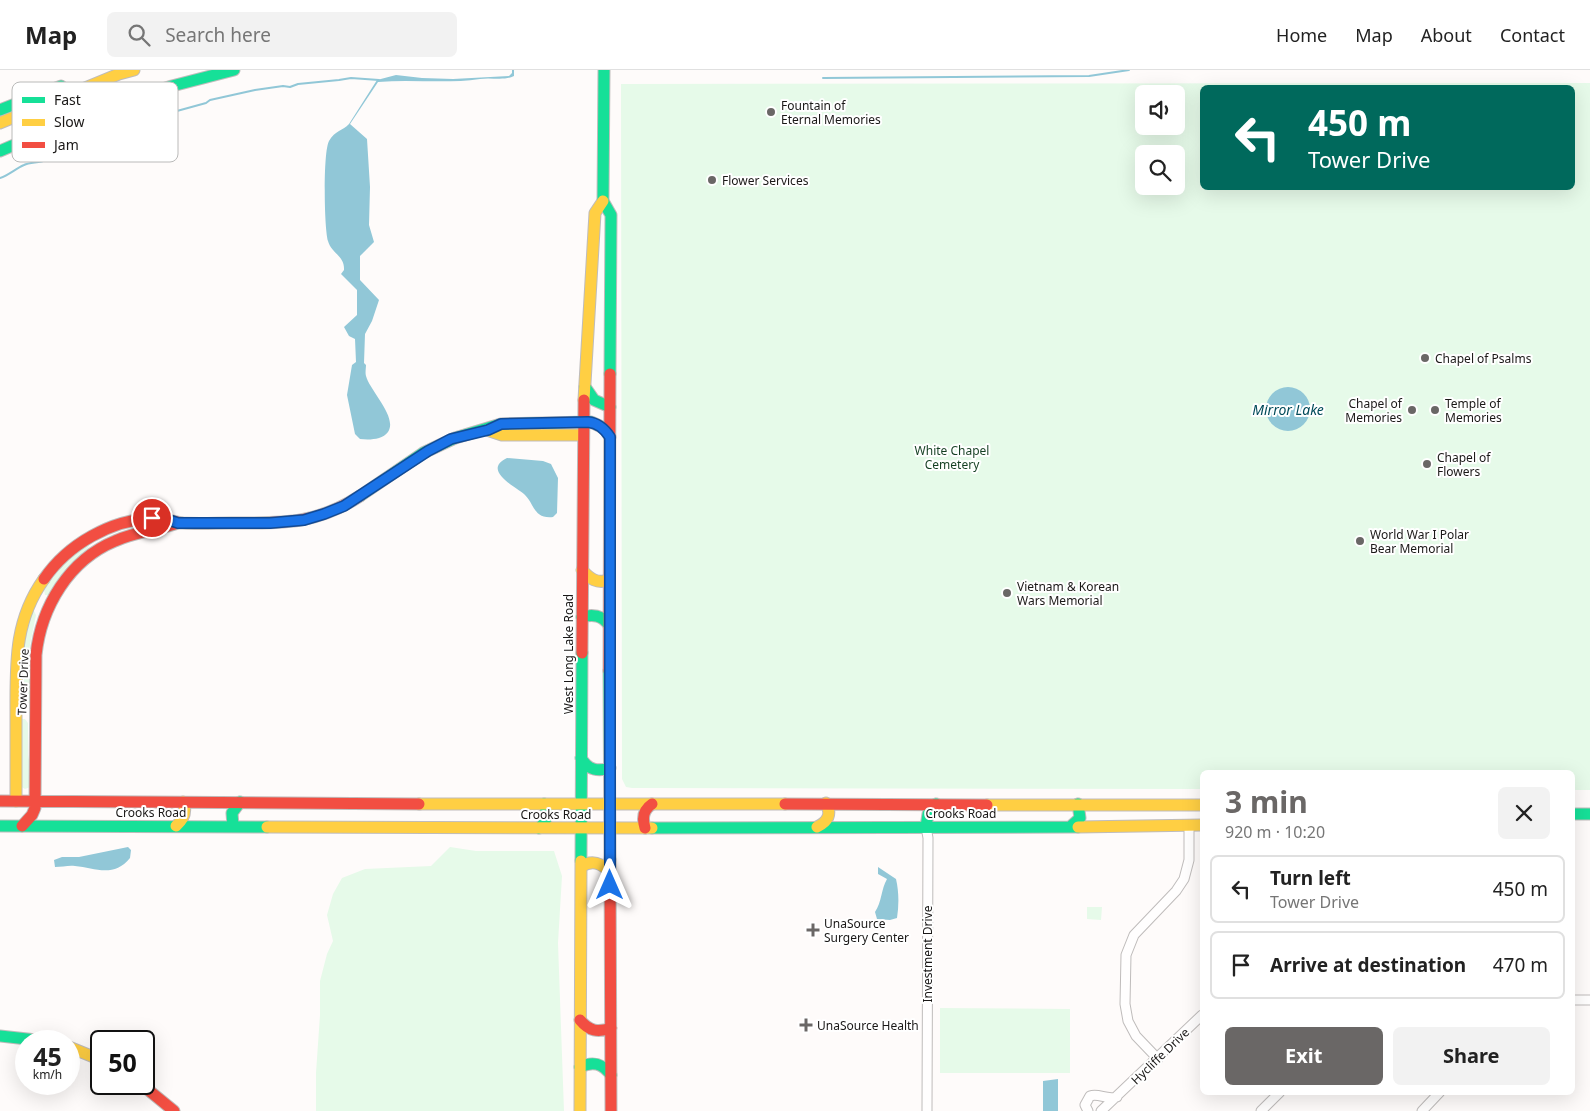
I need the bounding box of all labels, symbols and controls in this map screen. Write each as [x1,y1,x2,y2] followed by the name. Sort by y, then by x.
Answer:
[107,12,457,57] search box
[25,18,77,51] text: Map
[125,21,153,49] icon: search
[165,22,271,48] text: Search here
[1276,23,1327,47] text: Home
[1355,23,1393,47] text: Map
[1421,23,1472,47] text: About
[1500,23,1565,47] text: Contact
[12,82,178,162] legend
[1135,85,1185,195] map controls
[1135,85,1185,135] button: sound
[54,90,81,109] text: Fast
[781,97,881,128] place label: Fountain of Eternal Memories
[1308,99,1411,146] text: 450 m
[1225,105,1290,170] icon: left
[765,106,777,118] marker: Fountain of Eternal Memories
[54,112,85,131] text: Slow
[52,135,79,154] text: Jam
[1308,144,1430,174] text: Tower Drive
[1135,145,1185,195] button: search
[722,172,809,189] place label: Flower Services
[706,174,718,186] marker: Flower Services
[1435,350,1532,367] place label: Chapel of Psalms
[1419,352,1431,364] marker: Chapel of Psalms
[1345,395,1403,426] place label: Chapel of Memories
[1445,395,1502,426] place label: Temple of Memories
[1252,400,1324,419] water label: Mirror Lake
[1406,404,1418,416] marker: Chapel of Memories
[1429,404,1441,416] marker: Temple of Memories
[915,442,989,473] park label: White Chapel Cemetery
[1437,449,1491,480] place label: Chapel of Flowers
[1421,458,1433,470] marker: Chapel of Flowers
[131,497,173,539] pin
[138,504,166,532] icon: arrive
[1370,526,1469,557] place label: World War I Polar Bear Memorial
[1354,535,1366,547] marker: World War I Polar Bear Memorial
[1017,578,1119,609] place label: Vietnam & Korean Wars Memorial
[1001,587,1013,599] marker: Vietnam & Korean Wars Memorial
[560,594,577,714] street label: West Long Lake Road
[13,648,33,716] street label: Tower Drive
[1225,781,1308,822] text: 3 min
[1498,787,1550,839] button: close
[116,804,186,821] street label: Crooks Road
[926,805,996,822] street label: Crooks Road
[521,806,591,823] street label: Crooks Road
[1225,821,1325,843] text: 920 m · 10:20
[583,858,635,910] position arrow
[1270,865,1351,891] text: Turn left
[1227,875,1255,903] icon: left
[1493,876,1548,902] text: 450 m
[1270,891,1359,913] text: Tower Drive
[919,905,936,1002] street label: Investment Drive
[824,915,909,946] place label: UnaSource Surgery Center
[806,923,820,937] marker: UnaSource Surgery Center
[1227,951,1255,979] icon: arrive
[1270,952,1466,978] text: Arrive at destination
[1493,952,1548,978] text: 470 m
[817,1017,919,1034] place label: UnaSource Health
[799,1018,813,1032] marker: UnaSource Health
[1127,1024,1193,1088] street label: Hycliffe Drive
[1225,1027,1383,1085] button: Exit
[1393,1027,1550,1085] button: Share
[90,1030,155,1095] speed limit sign: 50
[33,1039,62,1073] text: 45
[33,1066,62,1083] text: km/h

